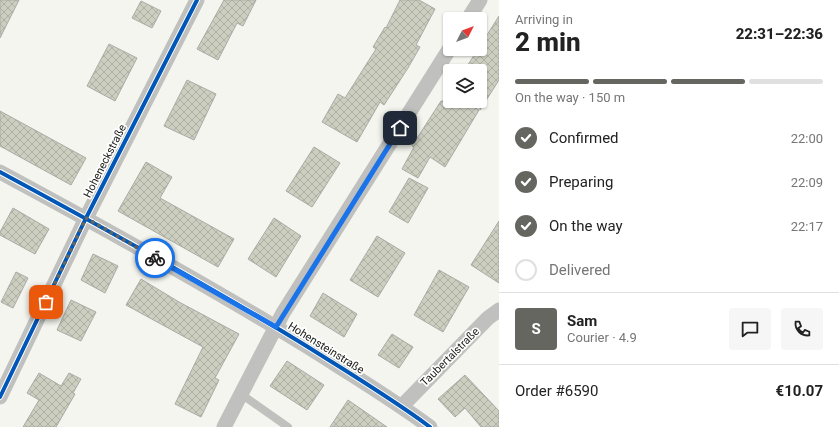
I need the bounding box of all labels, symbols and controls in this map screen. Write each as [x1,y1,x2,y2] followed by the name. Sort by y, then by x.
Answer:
[443,12,487,56] north arrow
[443,12,487,108] map controls
[515,12,573,27] text: Arriving in
[736,25,823,43] text: 22:31–22:36
[515,27,581,57] text: 2 min
[443,64,487,108] button: layers
[515,90,625,105] text: On the way · 150 m
[383,111,417,145] pin
[389,117,411,139] icon: home
[81,122,129,200] street label: Hoheneckstraße
[515,127,537,149] icon: check
[549,129,619,147] text: Confirmed
[791,131,823,146] text: 22:00
[515,171,537,193] icon: check
[549,173,613,191] text: Preparing
[791,175,823,190] text: 22:09
[515,215,537,237] icon: check
[549,217,623,235] text: On the way
[791,219,823,234] text: 22:17
[135,238,175,278] courier
[144,247,166,269] icon: bike
[549,261,611,279] text: Delivered
[29,285,63,319] pin
[35,291,57,313] icon: bag
[729,308,771,350] button: chat
[781,308,823,350] button: phone
[567,312,597,330] text: Sam
[286,319,367,377] street label: Hohensteinstraße
[531,320,541,338] text: S
[418,325,482,389] street label: Taubertalstraße
[567,330,637,345] text: Courier · 4.9
[515,382,598,400] text: Order #6590
[776,382,823,400] text: €10.07

